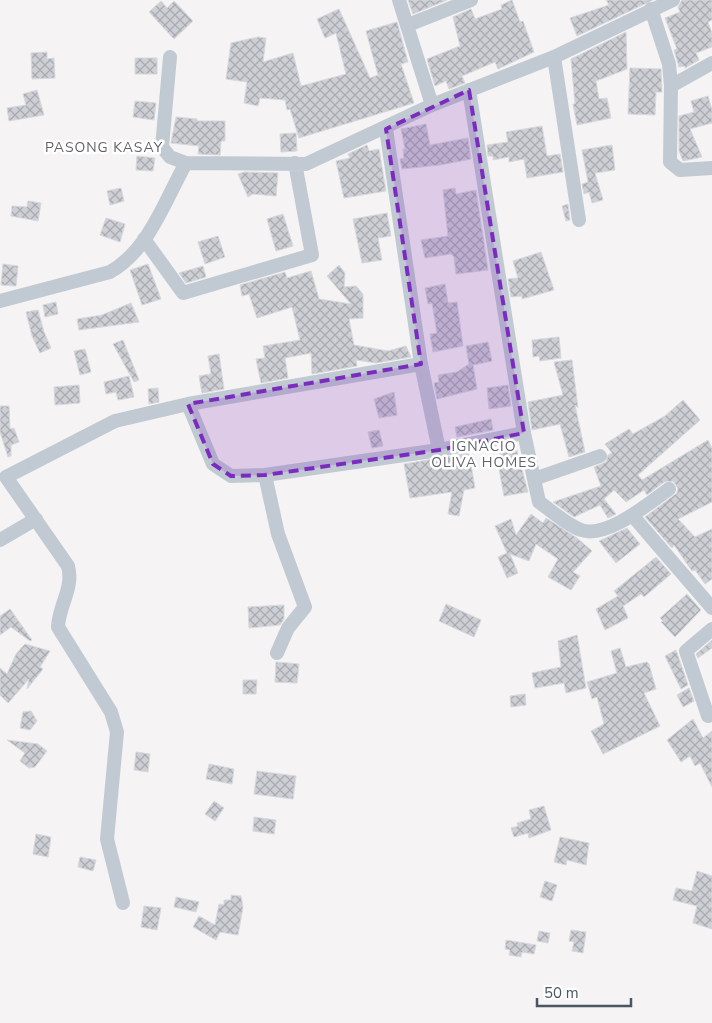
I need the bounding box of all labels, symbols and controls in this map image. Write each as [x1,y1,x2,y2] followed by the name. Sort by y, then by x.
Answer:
[45,138,163,157] district label: PASONG KASAY
[431,437,537,472] district label: IGNACIO OLIVA HOMES
[537,976,631,1008] scale bar
[544,983,579,1003] text: 50 m

